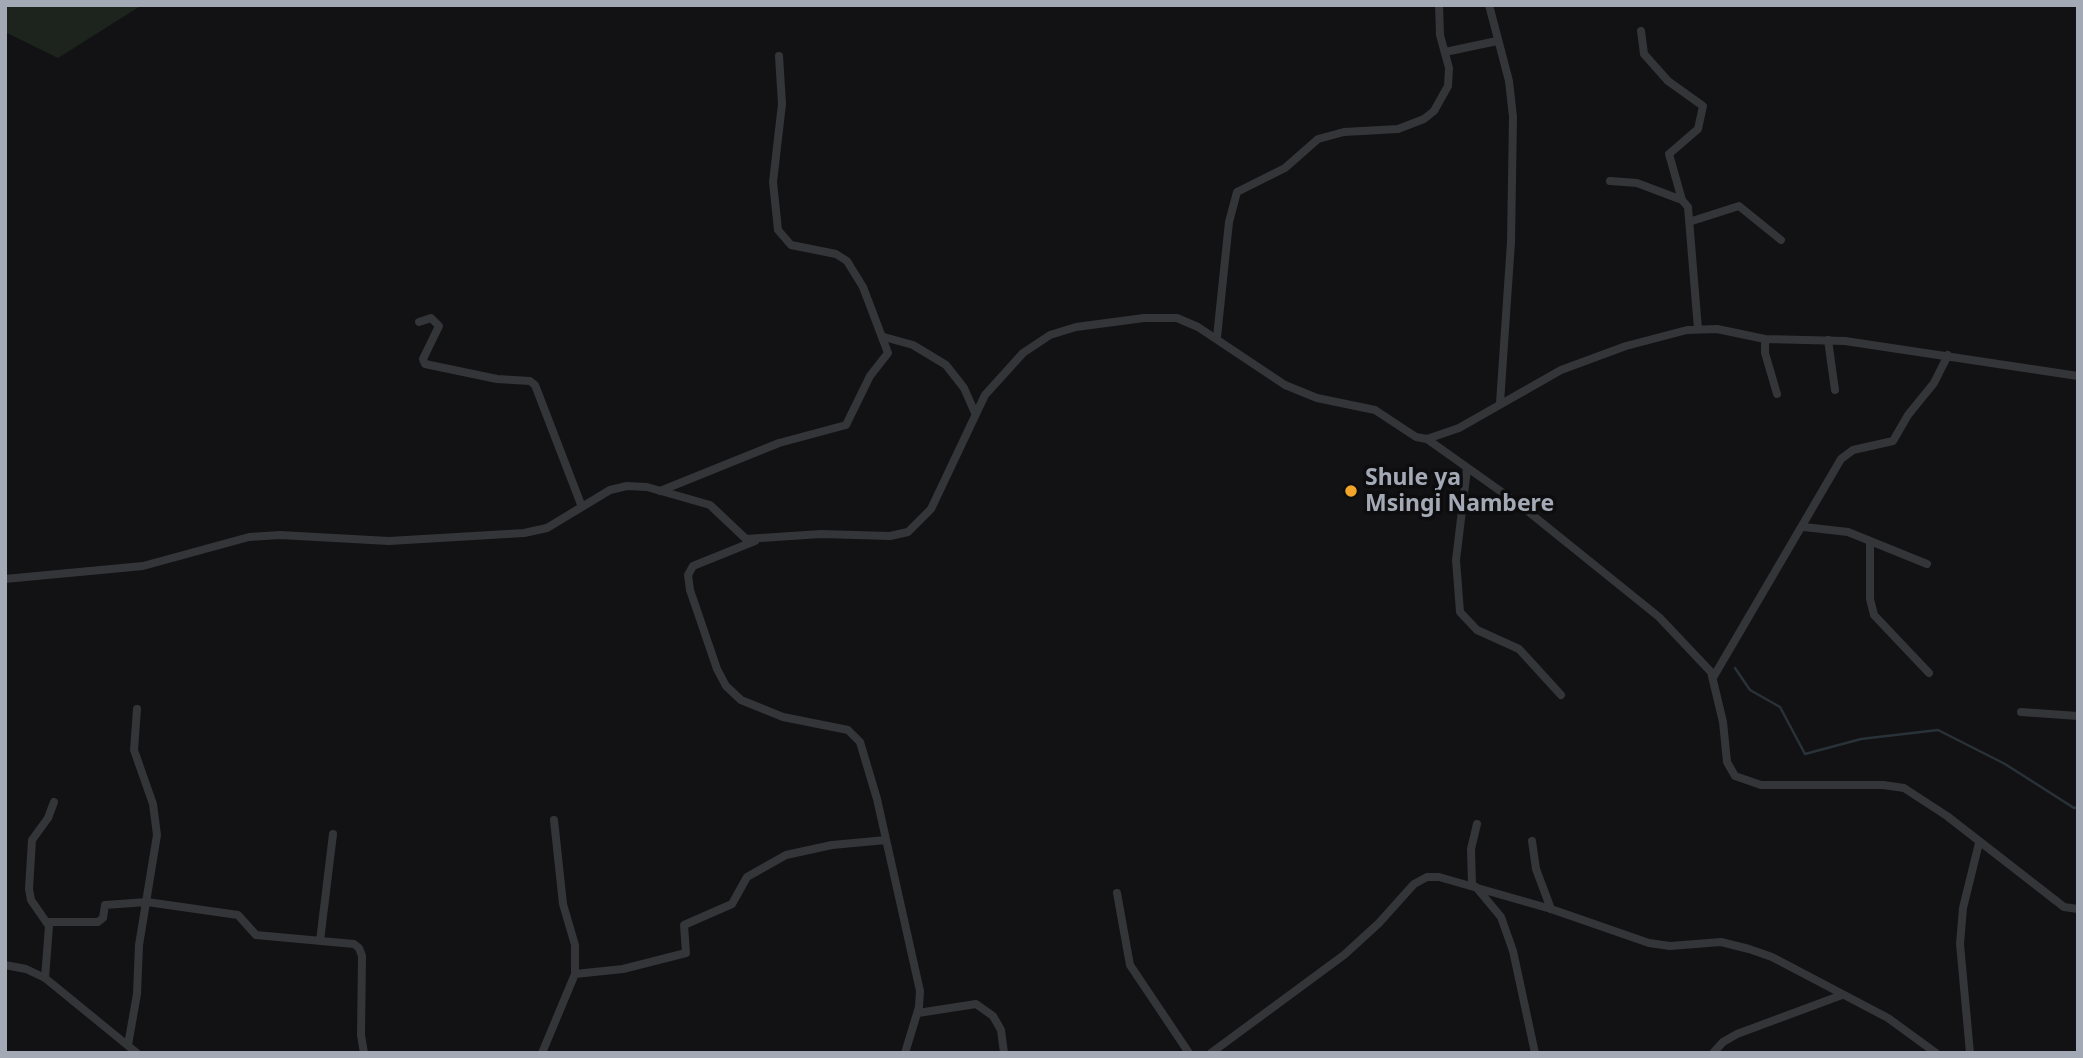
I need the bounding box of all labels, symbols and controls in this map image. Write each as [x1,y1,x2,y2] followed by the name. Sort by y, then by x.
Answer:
[1365,464,1554,518] place label: Shule ya Msingi Nambere
[1343,483,1359,499] marker: Shule ya Msingi Nambere

